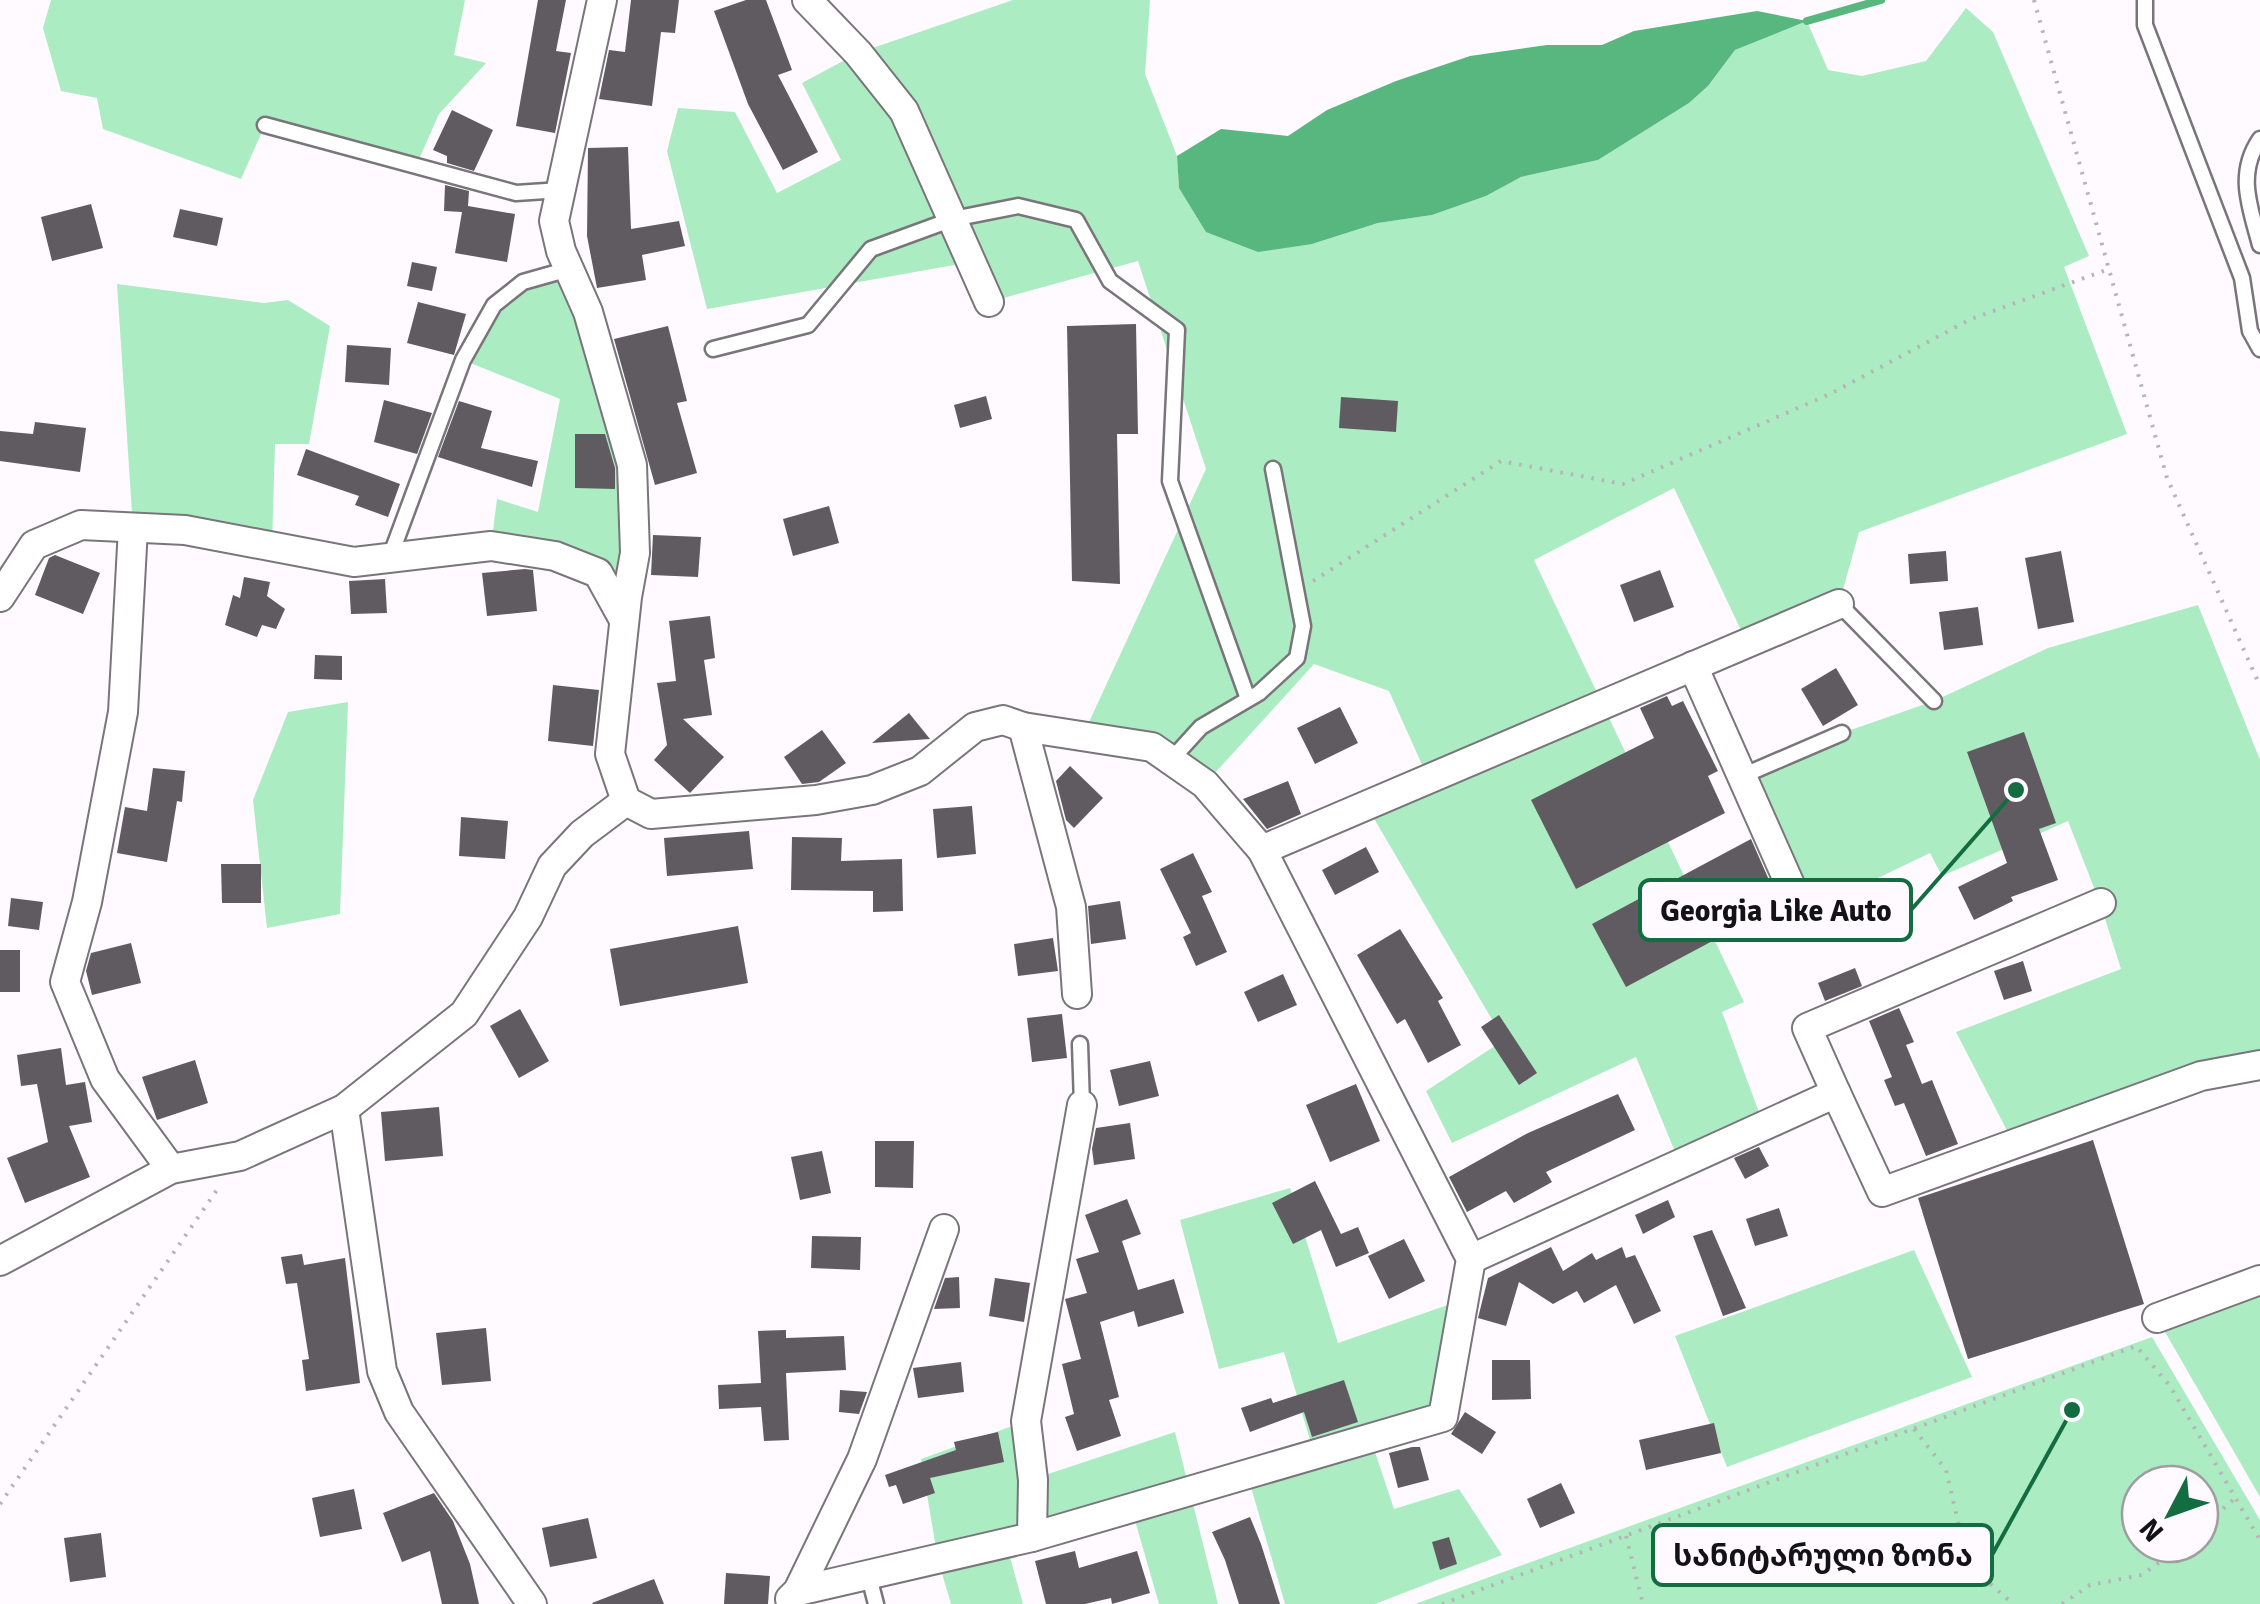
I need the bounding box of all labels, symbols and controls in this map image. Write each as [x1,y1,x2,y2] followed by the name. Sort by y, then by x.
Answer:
[1640,880,1911,940] callout: Georgia Like Auto
[1660,893,1892,930] text: Georgia Like Auto
[2120,1464,2220,1564] north arrow
[2133,1511,2171,1548] text: N
[1653,1525,1992,1585] callout: სანიტარული ზონა
[1673,1538,1973,1575] text: სანიტარული ზონა

